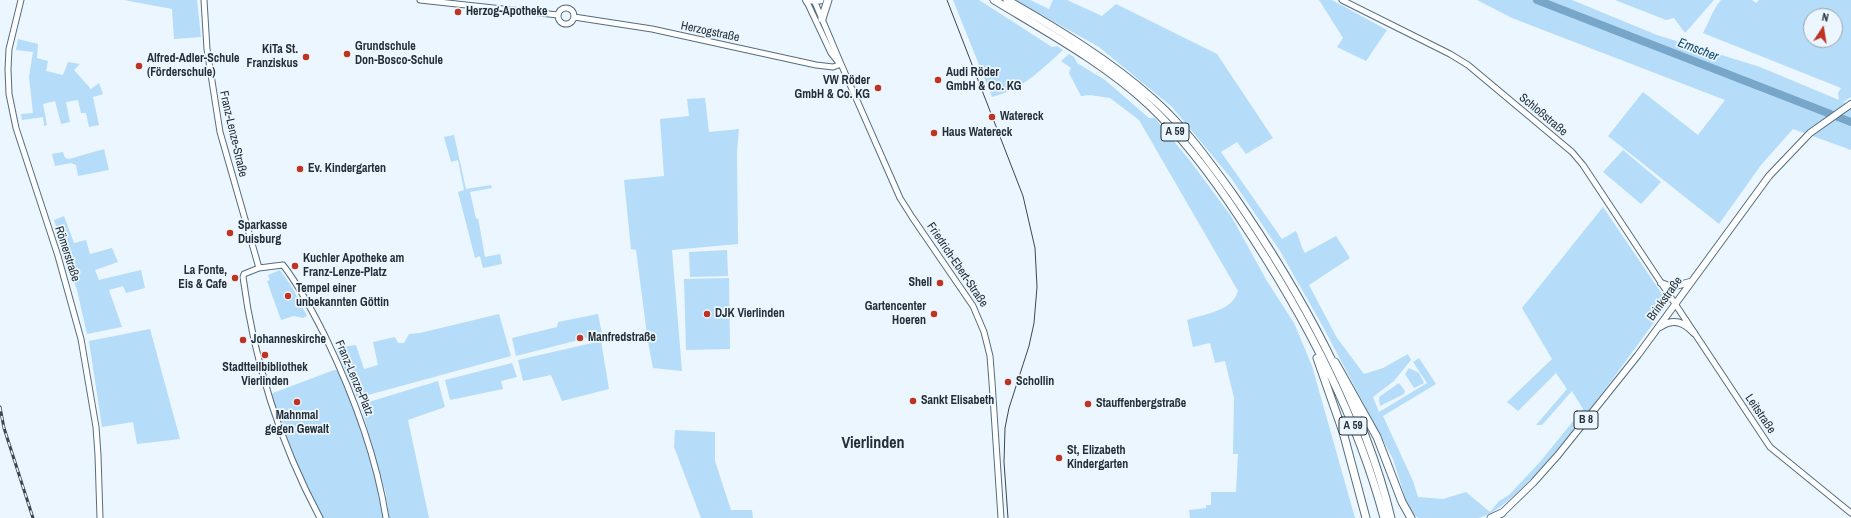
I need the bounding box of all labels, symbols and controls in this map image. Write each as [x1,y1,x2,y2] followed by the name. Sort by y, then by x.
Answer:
[466,5,547,19] place label: Herzog-Apotheke
[453,7,463,17] marker: Herzog-Apotheke
[1803,8,1843,48] north arrow
[1821,10,1830,25] text: N
[679,19,741,45] street label: Herzogstraße
[1676,35,1720,65] water label: Emscher
[355,40,443,68] place label: Grundschule Don-Bosco-Schule
[247,43,298,71] place label: KiTa St. Franziskus
[342,49,352,59] marker: Grundschule Don-Bosco-Schule
[147,52,239,80] place label: Alfred-Adler-Schule (Förderschule)
[301,52,311,62] marker: KiTa St. Franziskus
[134,61,144,71] marker: Alfred-Adler-Schule (Förderschule)
[946,66,1021,94] place label: Audi Röder GmbH & Co. KG
[795,74,870,102] place label: VW Röder GmbH & Co. KG
[933,75,943,85] marker: Audi Röder GmbH & Co. KG
[873,83,883,93] marker: VW Röder GmbH & Co. KG
[216,89,250,179] street label: Franz-Lenze-Straße
[1516,91,1570,139] street label: Schloßstraße
[1000,110,1043,124] place label: Watereck
[987,112,997,122] marker: Watereck
[1161,123,1189,141] road number: A 59
[942,126,1012,140] place label: Haus Watereck
[929,128,939,138] marker: Haus Watereck
[308,162,386,176] place label: Ev. Kindergarten
[295,164,305,174] marker: Ev. Kindergarten
[238,219,287,247] place label: Sparkasse Duisburg
[923,220,991,310] street label: Friedrich-Ebert-Straße
[51,224,83,284] street label: Römerstraße
[225,228,235,238] marker: Sparkasse Duisburg
[303,252,404,280] place label: Kuchler Apotheke am Franz-Lenze-Platz
[290,261,300,271] marker: Kuchler Apotheke am Franz-Lenze-Platz
[178,264,227,292] place label: La Fonte, Eis & Cafe
[230,273,240,283] marker: La Fonte, Eis & Cafe
[1644,274,1686,324] street label: Brinkstraße
[908,276,932,290] place label: Shell
[935,278,945,288] marker: Shell
[296,282,389,310] place label: Tempel einer unbekannten Göttin
[283,291,293,301] marker: Tempel einer unbekannten Göttin
[865,300,926,328] place label: Gartencenter Hoeren
[715,307,785,321] place label: DJK Vierlinden
[702,309,712,319] marker: DJK Vierlinden
[929,309,939,319] marker: Gartencenter Hoeren
[588,331,656,345] place label: Manfredstraße
[251,333,326,347] place label: Johanneskirche
[575,333,585,343] marker: Manfredstraße
[238,335,248,345] marker: Johanneskirche
[332,338,376,418] street label: Franz-Lenze-Platz
[260,350,270,360] marker: Stadtteilbibliothek Vierlinden
[222,361,308,389] place label: Stadtteilbibliothek Vierlinden
[1016,375,1054,389] place label: Schollin
[1003,377,1013,387] marker: Schollin
[1742,392,1778,436] street label: Leitstraße
[921,394,994,408] place label: Sankt Elisabeth
[908,396,918,406] marker: Sankt Elisabeth
[292,397,302,407] marker: Mahnmal gegen Gewalt
[1096,397,1186,411] place label: Stauffenbergstraße
[1083,399,1093,409] marker: Stauffenbergstraße
[265,409,329,437] place label: Mahnmal gegen Gewalt
[1574,411,1598,429] road number: B 8
[1339,417,1367,435] road number: A 59
[841,434,905,454] district label: Vierlinden
[1067,444,1128,472] place label: St, Elizabeth Kindergarten
[1054,453,1064,463] marker: St, Elizabeth Kindergarten

